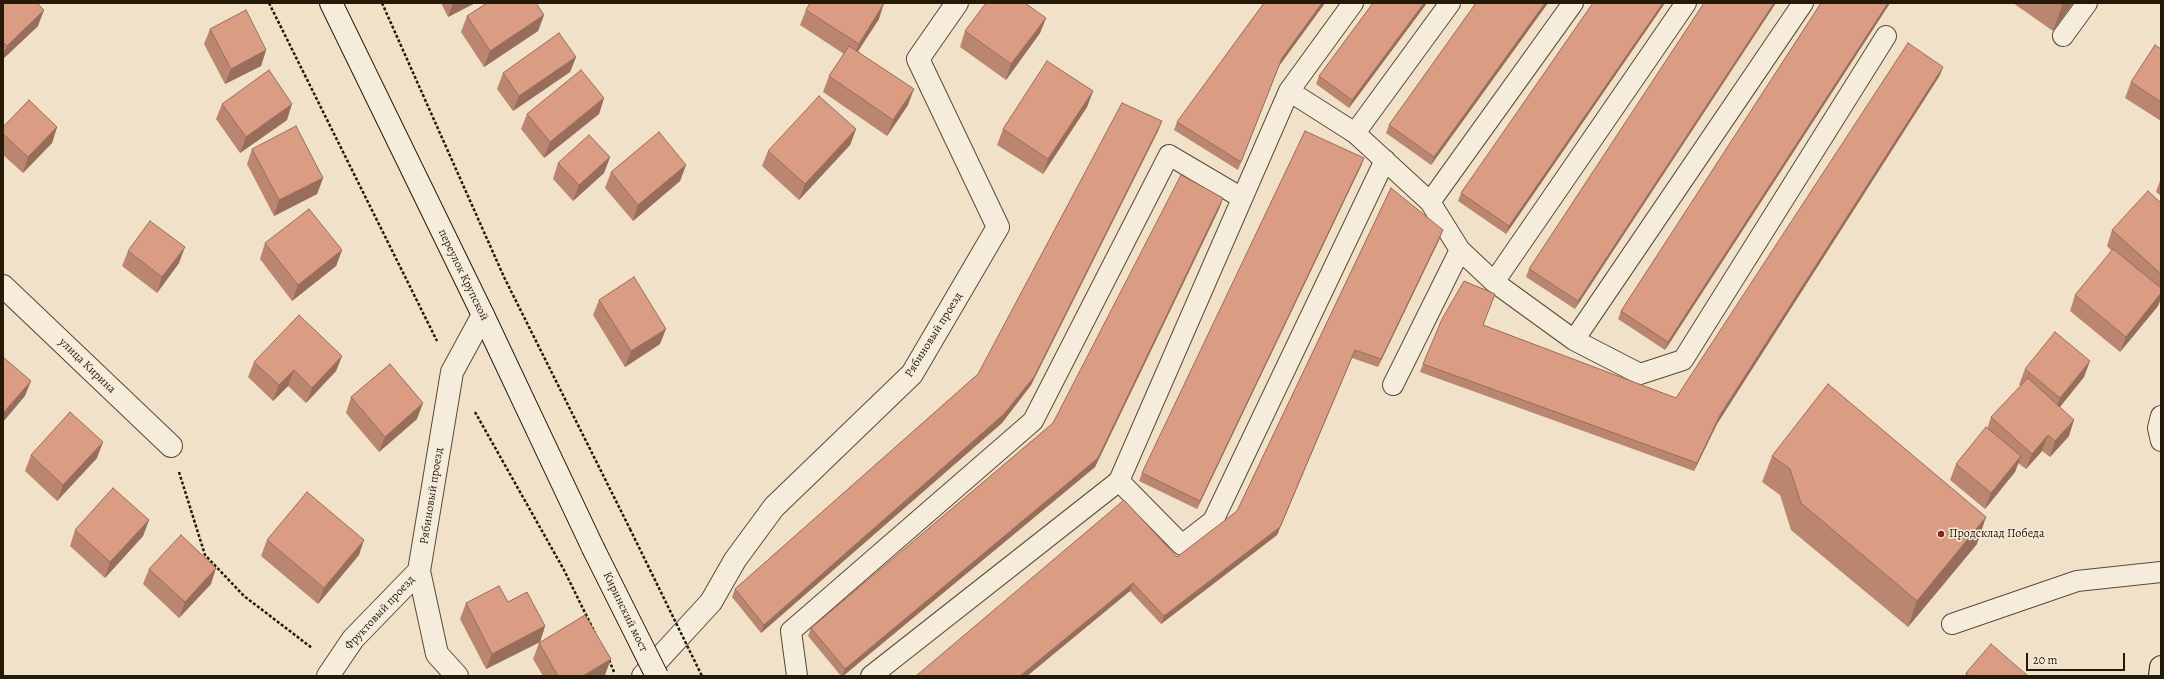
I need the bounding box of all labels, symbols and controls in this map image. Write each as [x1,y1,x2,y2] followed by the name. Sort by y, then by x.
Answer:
[435,227,491,323] street label: переулок Крупской
[902,290,966,380] street label: Рябиновый проезд
[56,335,118,397] street label: улица Кирина
[417,447,447,545] street label: Рябиновый проезд
[1949,527,2045,541] place label: Продсклад Победа
[1936,529,1946,539] marker: Продсклад Победа
[599,570,651,654] street label: Киринский мост
[342,573,418,653] street label: Фруктовый проезд
[2028,645,2127,671] scale bar
[2033,652,2057,668] text: 20 m

